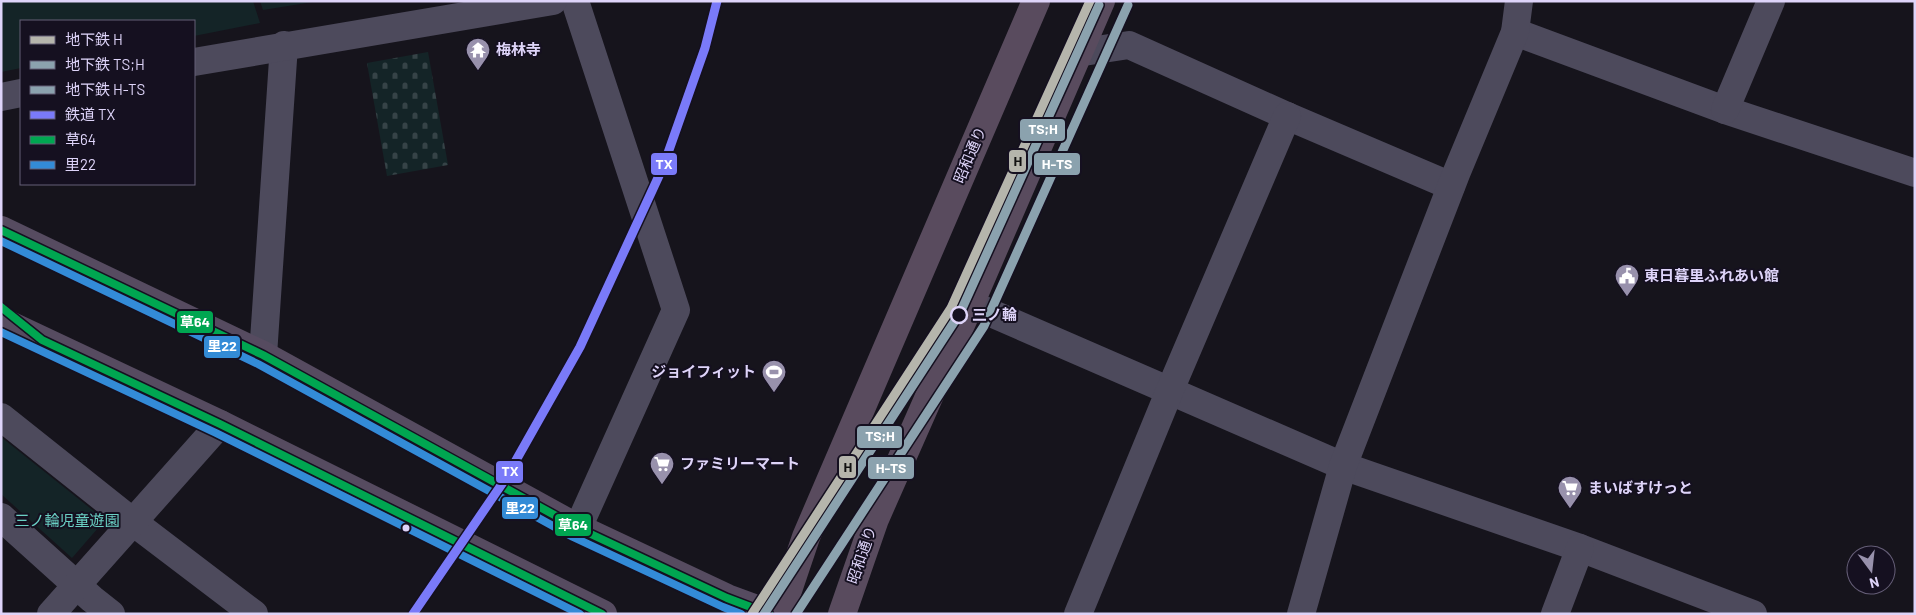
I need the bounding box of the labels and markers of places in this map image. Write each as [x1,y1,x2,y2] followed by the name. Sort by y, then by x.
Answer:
[465,37,491,71] temple icon: 梅林寺
[496,40,541,58] place label: 梅林寺
[1614,263,1640,297] public building icon: 東日暮里ふれあい館
[1644,266,1779,284] place label: 東日暮里ふれあい館
[972,305,1017,323] place label: 三ノ輪
[950,306,968,324] marker: 三ノ輪
[761,359,787,393] sports icon: ジョイフィット
[651,362,756,380] place label: ジョイフィット
[649,451,675,485] supermarket icon: ファミリーマート
[680,454,800,472] place label: ファミリーマート
[1557,475,1583,509] supermarket icon: まいばすけっと
[1588,478,1693,496] place label: まいばすけっと
[401,523,411,533] unlabelled marker

